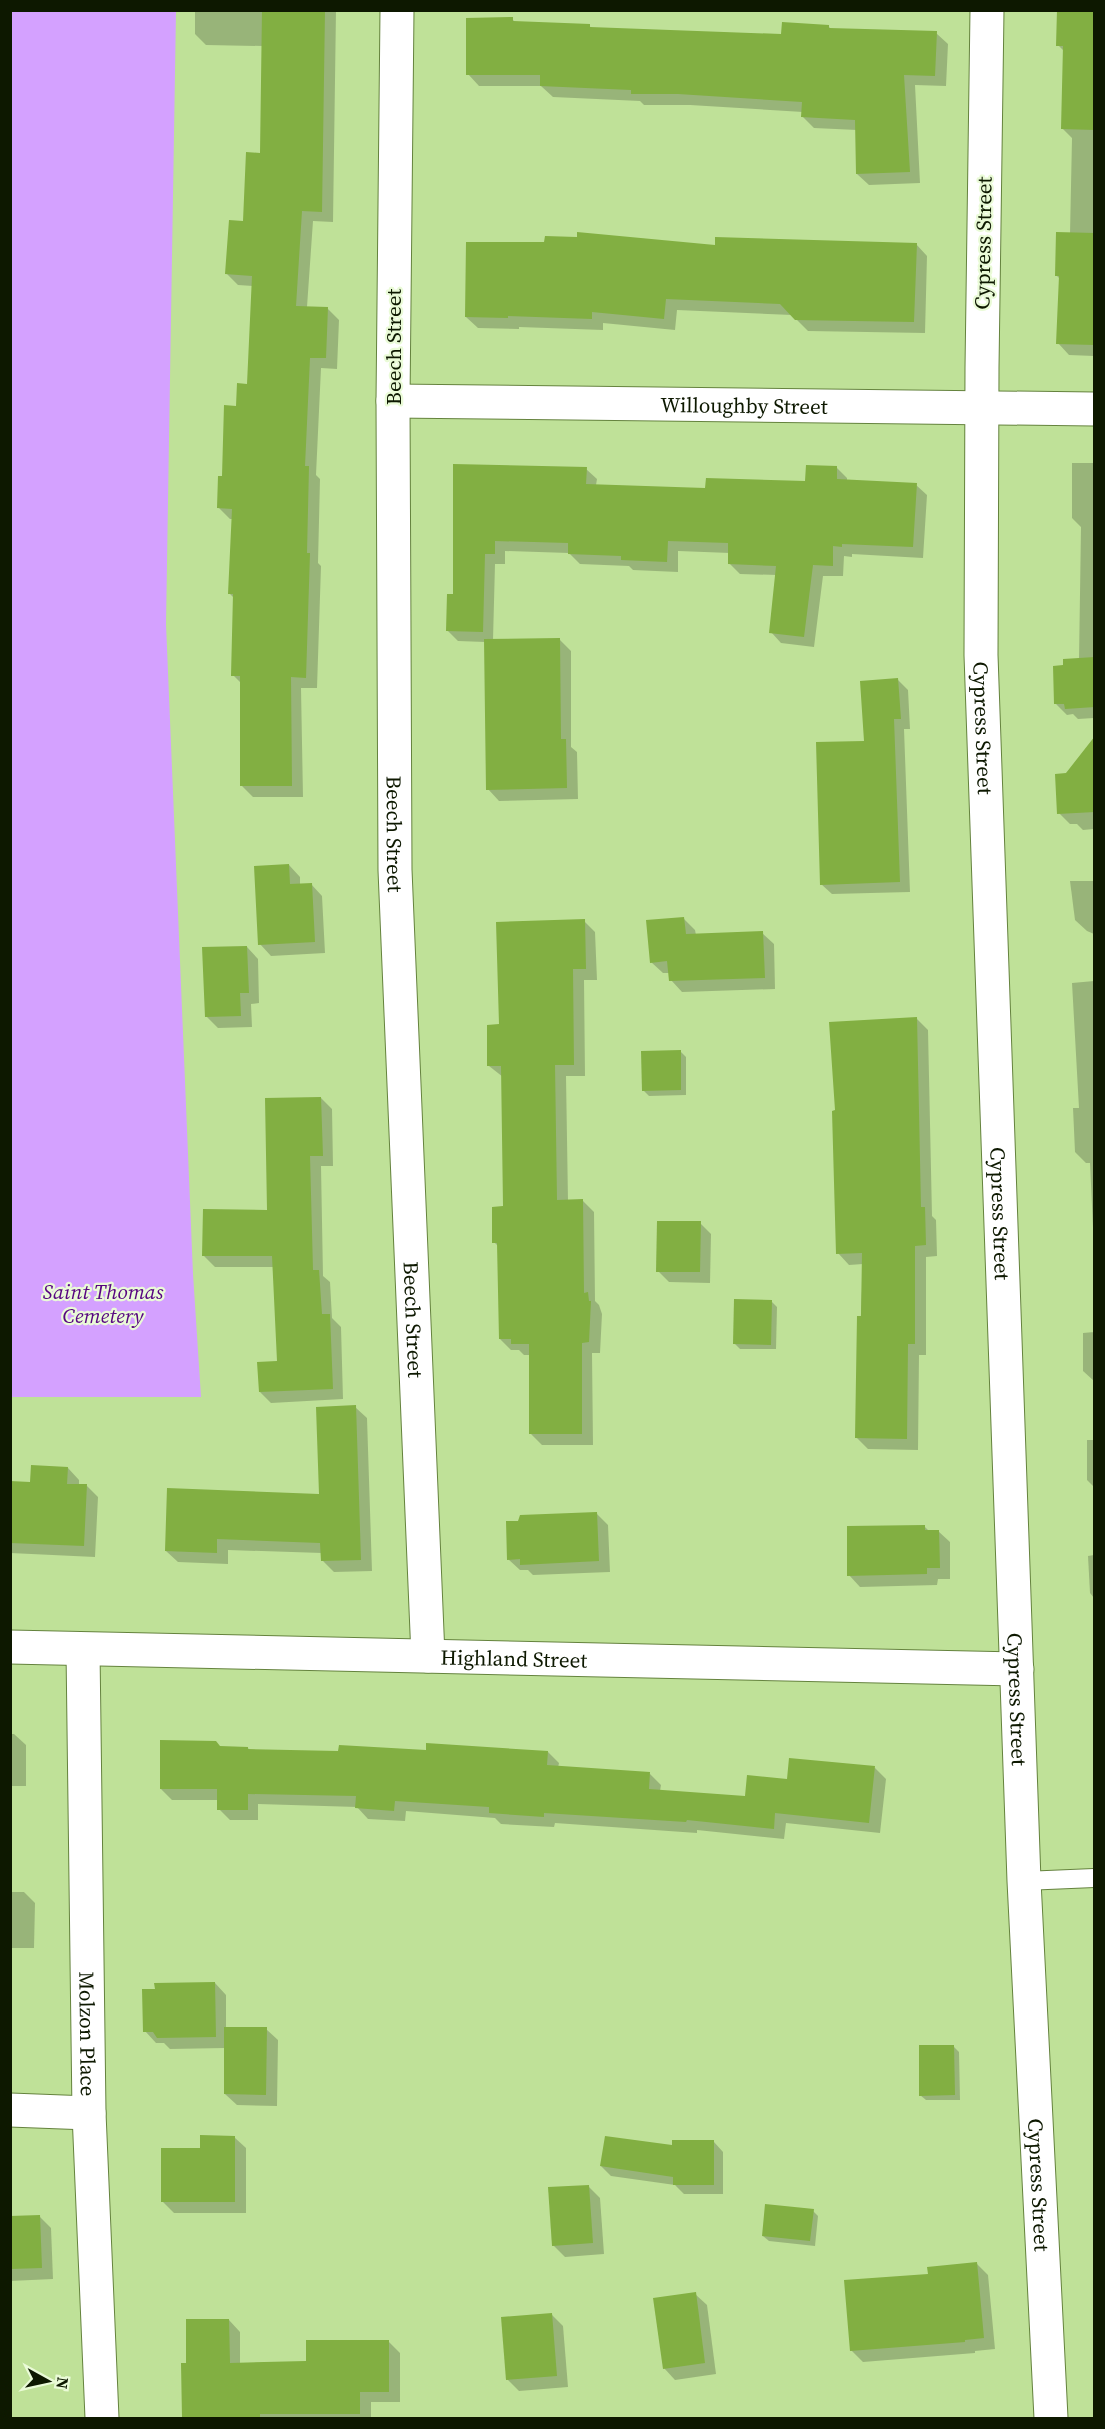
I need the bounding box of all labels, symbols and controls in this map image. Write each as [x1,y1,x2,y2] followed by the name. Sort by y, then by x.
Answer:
[967,176,999,310] street label: Cypress Street
[379,289,408,405] street label: Beech Street
[660,390,828,420] street label: Willoughby Street
[967,661,1000,795] street label: Cypress Street
[380,776,410,893] street label: Beech Street
[984,1147,1017,1281] street label: Cypress Street
[397,1261,431,1379] street label: Beech Street
[43,1277,164,1330] park label: Saint Thomas Cemetery
[1001,1632,1034,1767] street label: Cypress Street
[440,1642,588,1674] street label: Highland Street
[73,1971,103,2097] street label: Molzon Place
[1021,2118,1057,2252] street label: Cypress Street
[18,2351,78,2411] north arrow
[51,2376,75,2391] text: N

